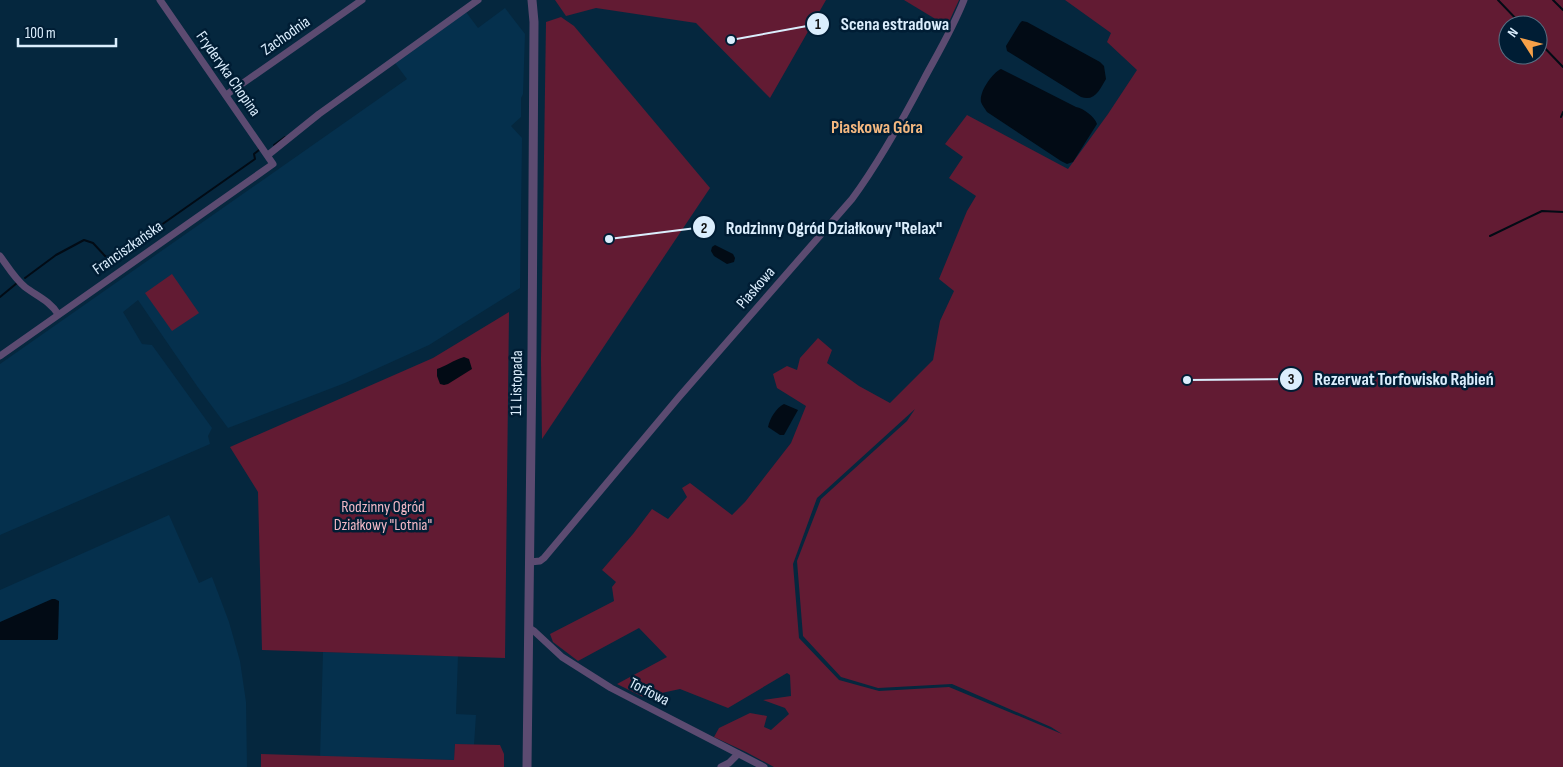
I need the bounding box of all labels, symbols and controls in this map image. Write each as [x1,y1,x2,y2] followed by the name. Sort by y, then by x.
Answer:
[805,7,959,40] callout: Scena estradowa
[258,12,314,60] street label: Zachodnia
[841,14,949,35] text: Scena estradowa
[18,15,115,47] scale bar
[815,15,821,34] text: 1
[1498,15,1548,65] north arrow
[25,24,56,43] text: 100 m
[1504,25,1522,41] text: N
[192,28,264,120] street label: Fryderyka Chopina
[831,117,923,138] district label: Piaskowa Góra
[691,211,953,244] callout: Rodzinny Ogród Działkowy "Relax"
[89,217,167,279] street label: Franciszkańska
[726,218,942,239] text: Rodzinny Ogród Działkowy "Relax"
[701,219,707,238] text: 2
[733,263,779,313] street label: Piaskowa
[507,350,527,416] street label: 11 Listopada
[1279,363,1503,396] callout: Rezerwat Torfowisko Rąbień
[1314,369,1494,390] text: Rezerwat Torfowisko Rąbień
[1288,370,1295,389] text: 3
[334,498,432,535] park label: Rodzinny Ogród Działkowy "Lotnia"
[626,674,672,710] street label: Torfowa

